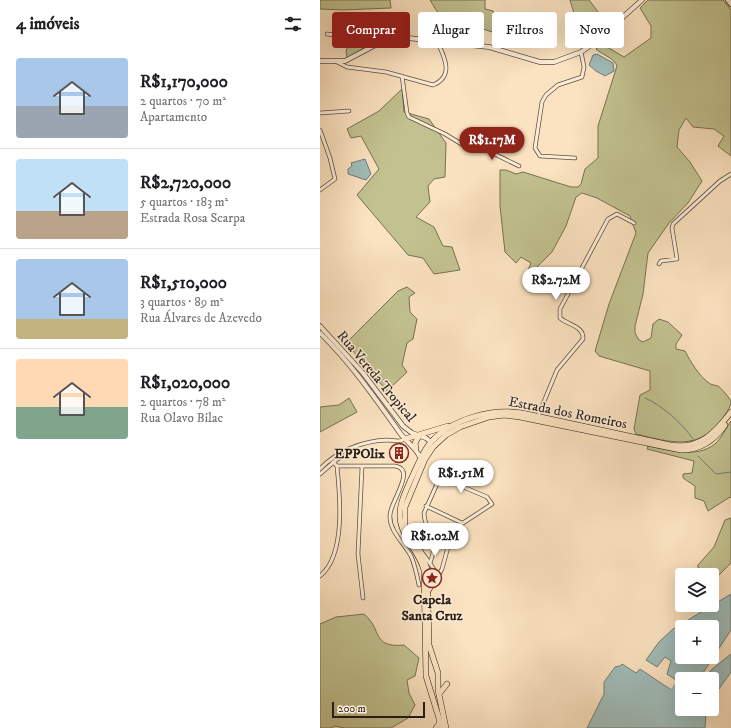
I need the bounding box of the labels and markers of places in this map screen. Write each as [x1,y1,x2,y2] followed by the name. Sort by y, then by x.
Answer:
[455,127,529,161] pin: R$1.17M
[519,267,593,301] pin: R$2.72M
[388,442,410,464] building icon: EPPOlix
[334,445,385,463] place label: EPPOlix
[424,460,498,494] pin: R$1.51M
[398,523,472,557] pin: R$1.02M
[421,567,443,589] place icon: Capela Santa Cruz
[401,591,464,625] place label: Capela Santa Cruz

